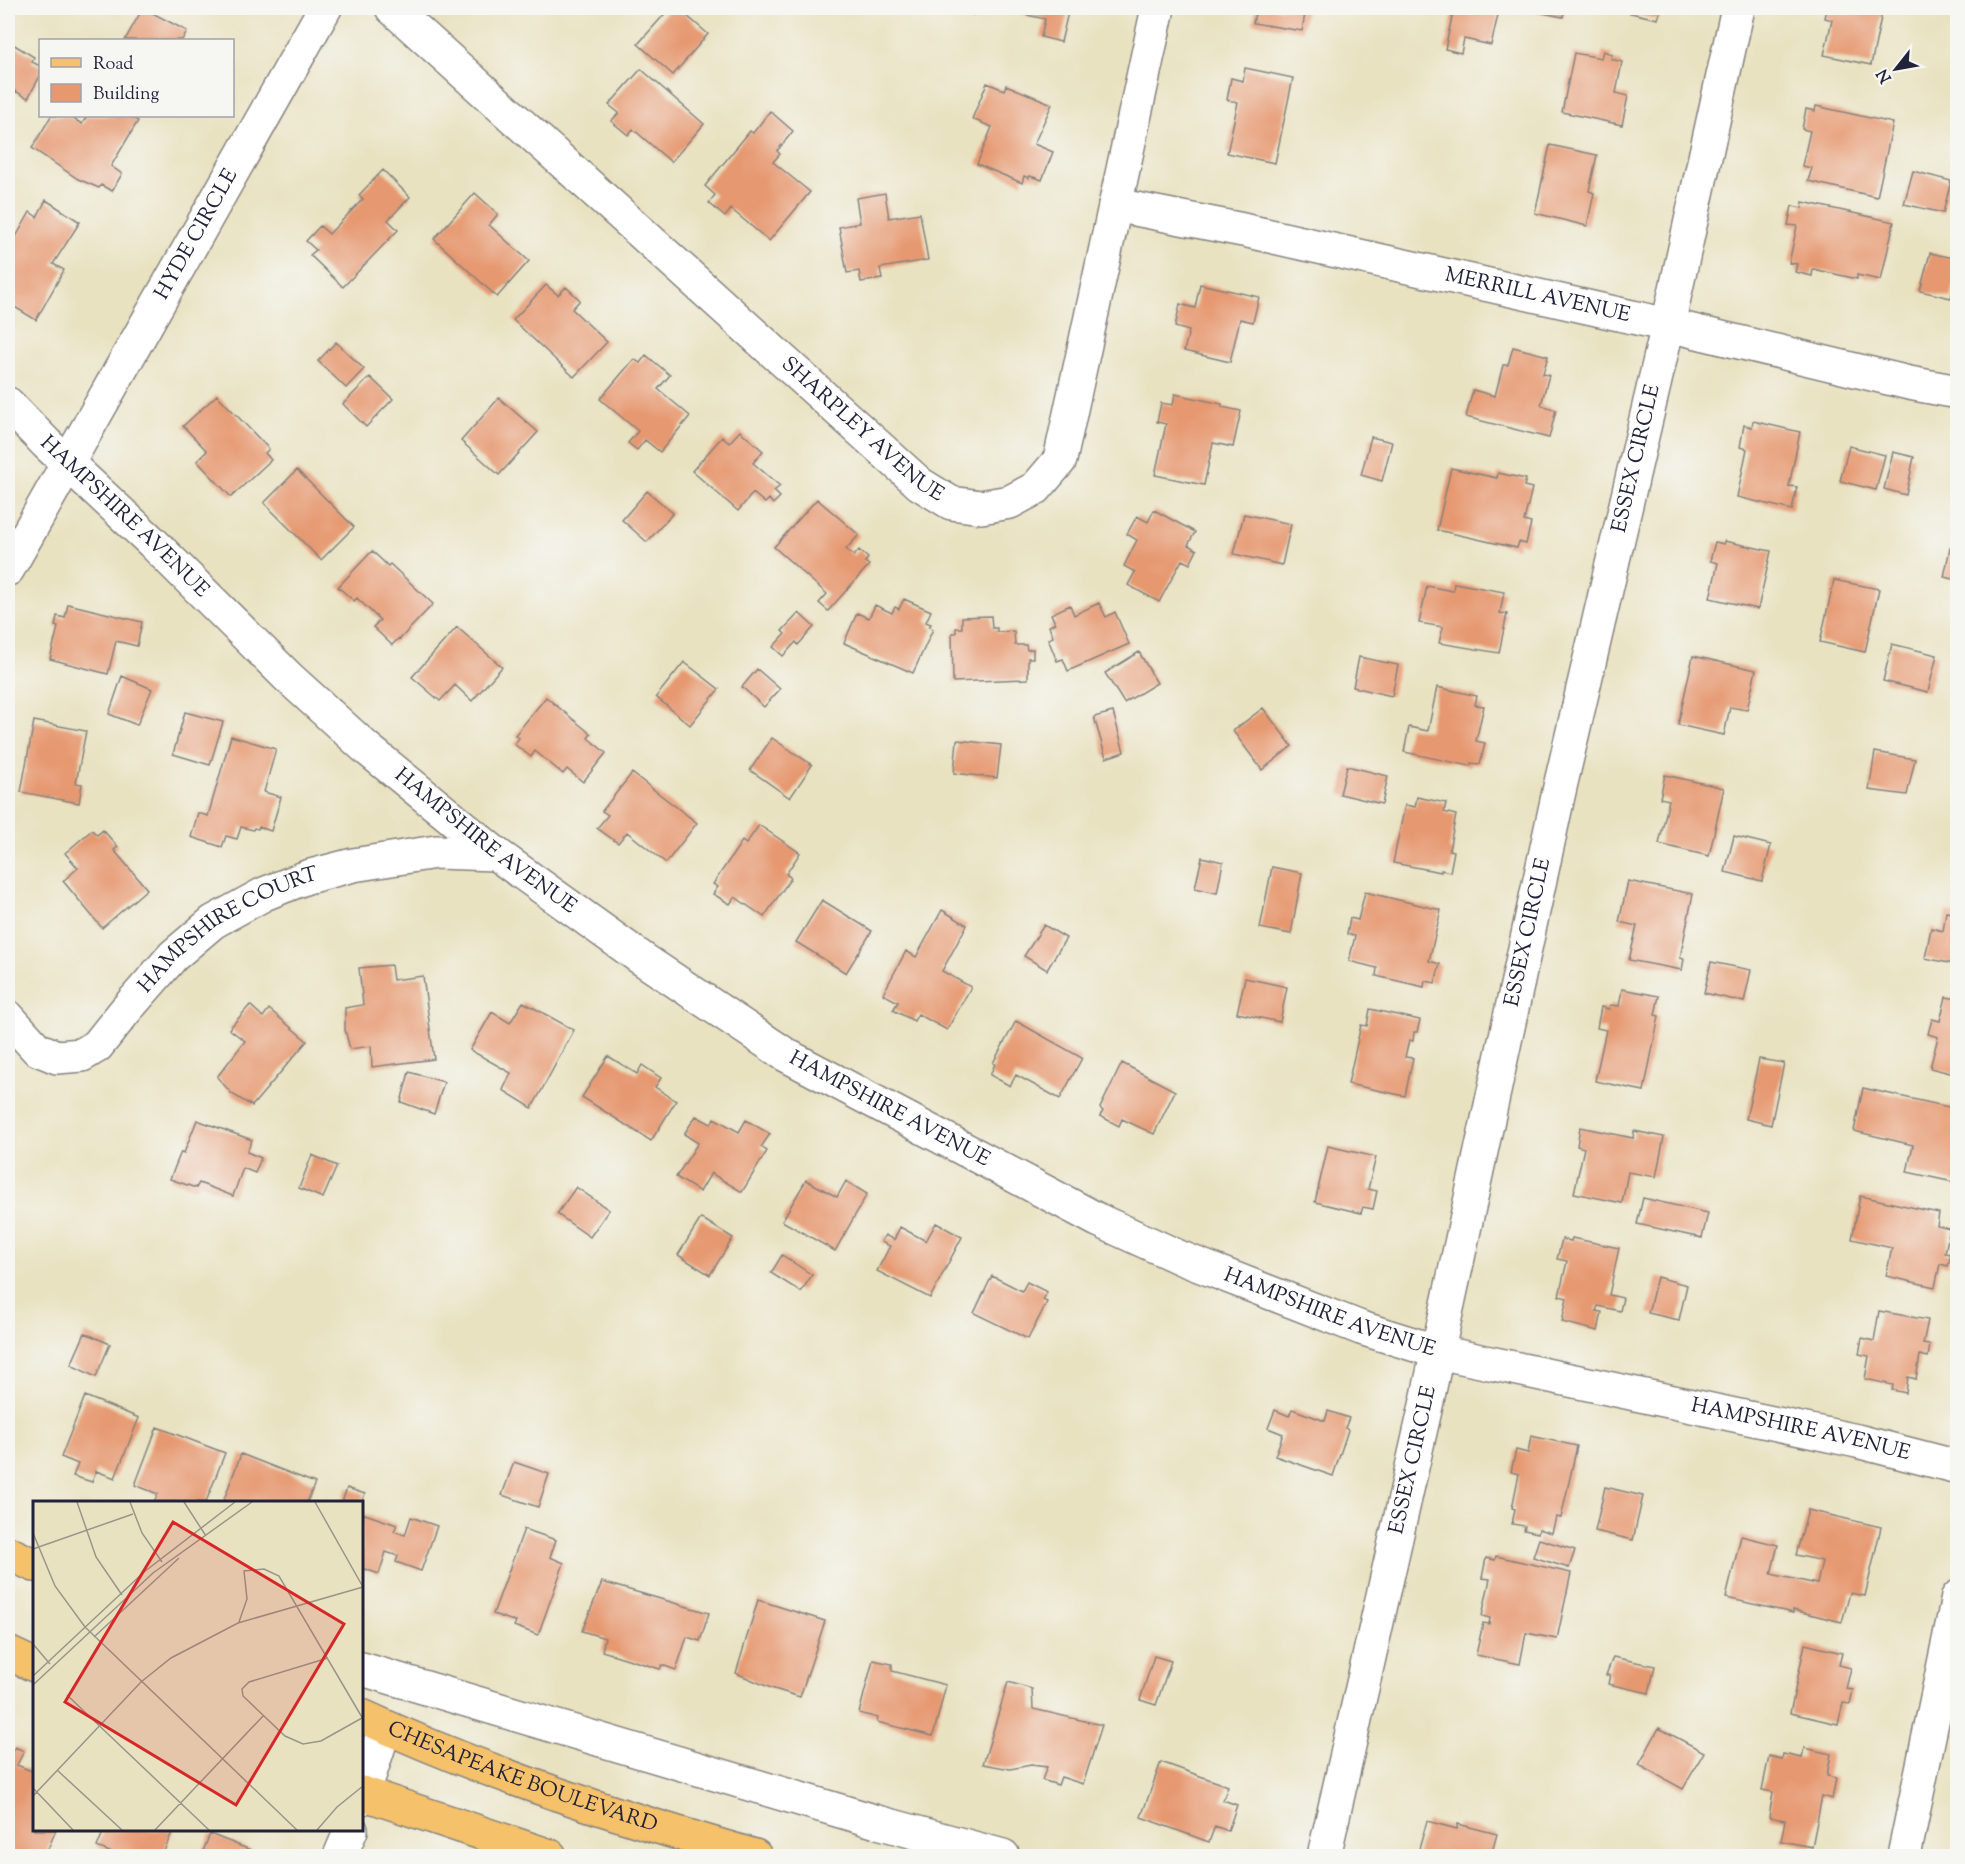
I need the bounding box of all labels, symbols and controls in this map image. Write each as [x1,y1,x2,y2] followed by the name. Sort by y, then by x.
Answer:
[39,39,234,117] legend
[1866,39,1926,99] north arrow
[93,52,133,78] text: Road
[1872,64,1898,87] text: N
[93,82,159,108] text: Building
[148,163,246,306] street label: HYDE CIRCLE
[1442,261,1633,331] street label: MERRILL AVENUE
[774,350,950,510] street label: SHARPLEY AVENUE
[1605,381,1669,536] street label: ESSEX CIRCLE
[33,429,215,605] street label: HAMPSHIRE AVENUE
[387,761,583,922] street label: HAMPSHIRE AVENUE
[1498,855,1559,1010] street label: ESSEX CIRCLE
[132,860,321,1000] street label: HAMPSHIRE COURT
[783,1044,995,1175] street label: HAMPSHIRE AVENUE
[1219,1261,1439,1365] street label: HAMPSHIRE AVENUE
[1382,1383,1445,1537] street label: ESSEX CIRCLE
[1688,1391,1913,1469] street label: HAMPSHIRE AVENUE
[33,1501,363,1831] inset map
[383,1714,661,1841] street label: CHESAPEAKE BOULEVARD

